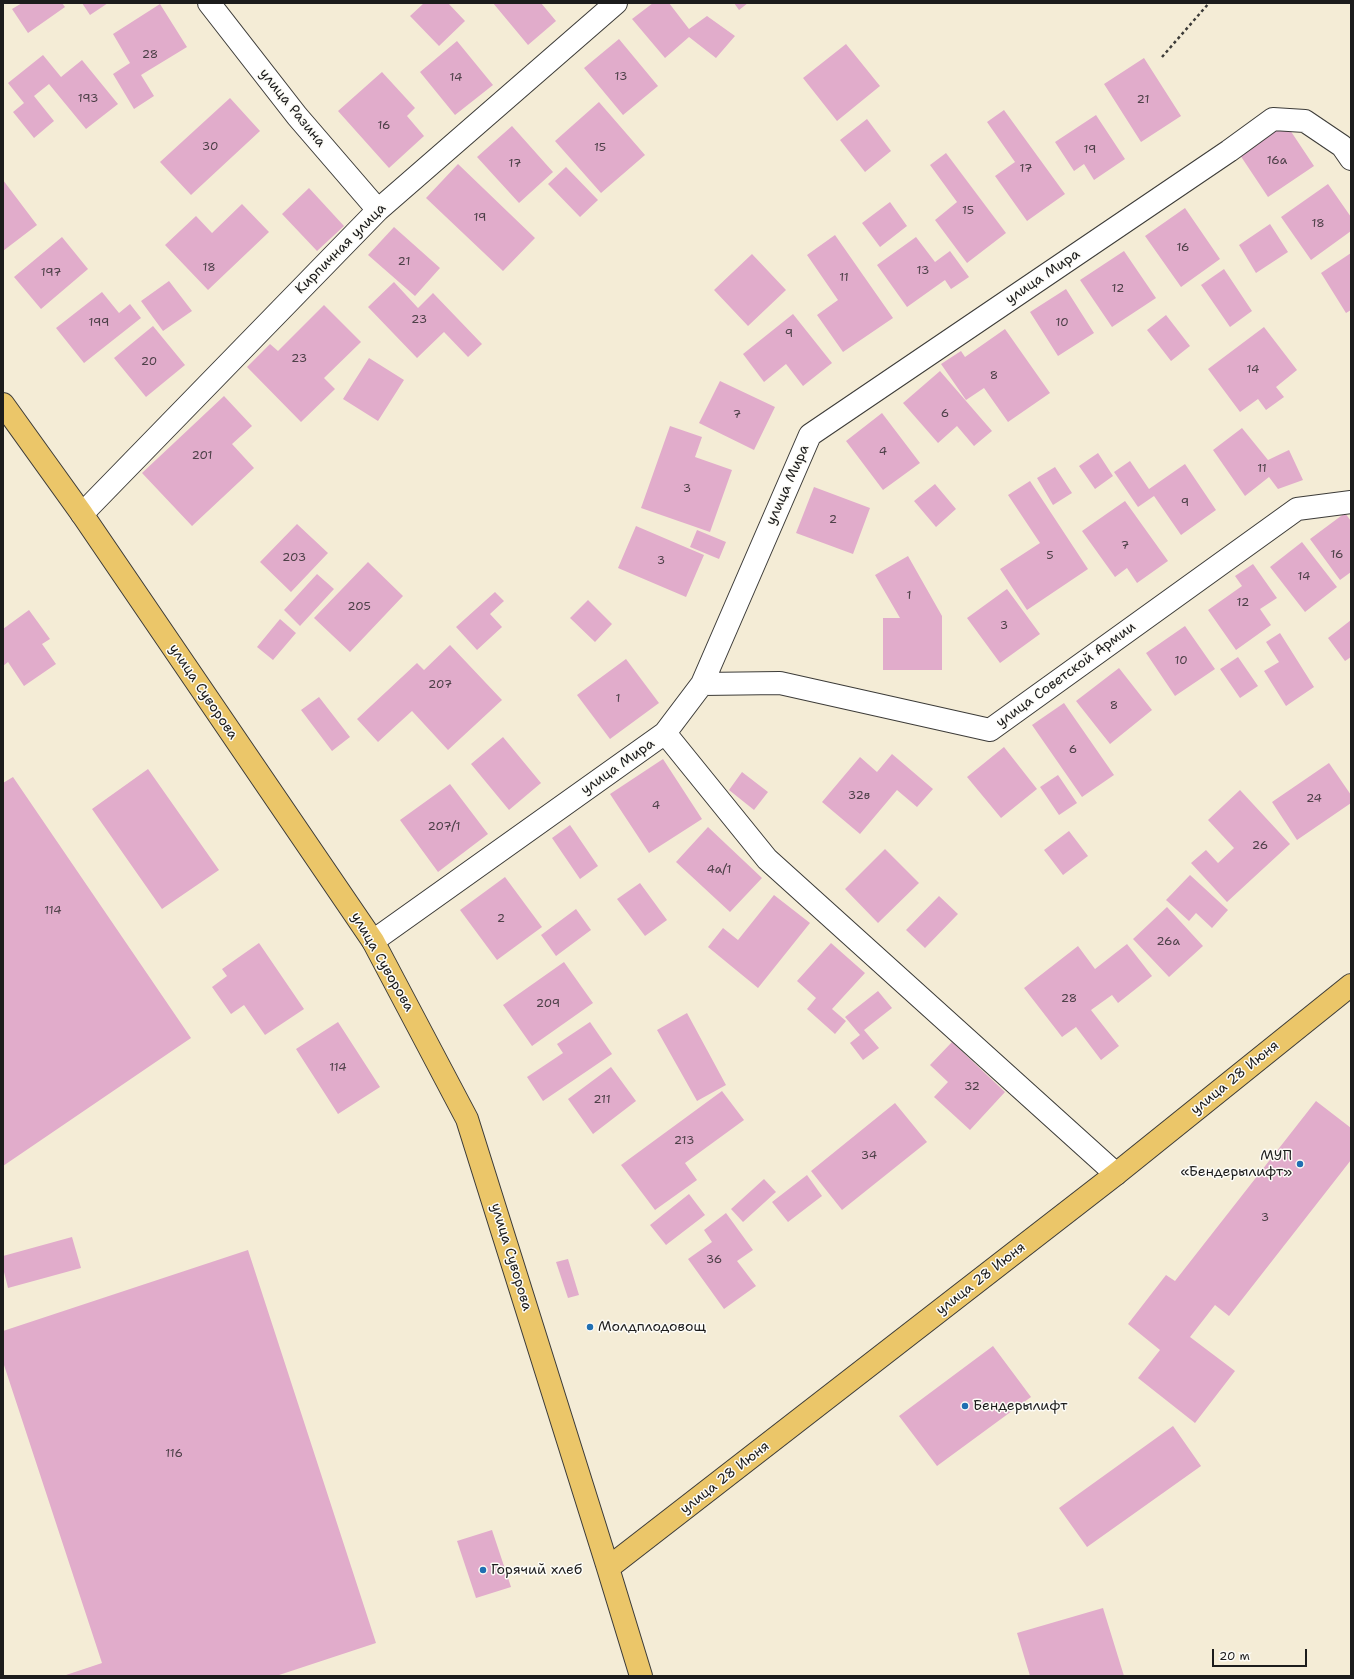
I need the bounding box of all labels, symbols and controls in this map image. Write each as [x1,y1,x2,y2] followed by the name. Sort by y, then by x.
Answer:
[142,48,158,62] house number: 28
[255,65,329,151] street label: улица Разина
[615,70,627,84] house number: 13
[450,71,462,85] house number: 14
[78,92,98,106] house number: 193
[1137,93,1149,107] house number: 21
[377,119,391,133] house number: 16
[202,140,218,154] house number: 30
[594,141,606,155] house number: 15
[1084,143,1096,157] house number: 19
[1267,154,1287,168] house number: 16а
[509,157,521,171] house number: 17
[1020,162,1032,176] house number: 17
[292,200,390,298] street label: Кирпичная улица
[962,204,974,218] house number: 15
[474,211,486,225] house number: 19
[1311,217,1325,231] house number: 18
[1176,241,1190,255] house number: 16
[1003,246,1083,308] street label: улица Мира
[398,255,410,269] house number: 21
[202,261,216,275] house number: 18
[917,264,929,278] house number: 13
[41,266,61,280] house number: 197
[839,271,849,285] house number: 11
[1112,282,1124,296] house number: 12
[411,313,427,327] house number: 23
[89,316,109,330] house number: 199
[1055,316,1069,330] house number: 10
[785,327,793,341] house number: 9
[291,352,307,366] house number: 23
[141,355,157,369] house number: 20
[1247,363,1259,377] house number: 14
[990,369,998,383] house number: 8
[941,407,949,421] house number: 6
[733,408,741,422] house number: 7
[763,442,813,528] street label: улица Мира
[879,445,887,459] house number: 4
[191,449,213,463] house number: 201
[1257,462,1267,476] house number: 11
[683,482,691,496] house number: 3
[1181,496,1189,510] house number: 9
[829,513,837,527] house number: 2
[1121,539,1129,553] house number: 7
[1330,548,1344,562] house number: 16
[1046,549,1054,563] house number: 5
[282,551,306,565] house number: 203
[657,554,665,568] house number: 3
[1298,570,1310,584] house number: 14
[906,589,912,603] house number: 1
[1237,596,1249,610] house number: 12
[347,600,371,614] house number: 205
[993,619,1139,731] street label: улица Советской Армии
[1000,619,1008,633] house number: 3
[165,641,241,743] street label: улица Суворова
[1174,654,1188,668] house number: 10
[428,678,452,692] house number: 207
[615,692,621,706] house number: 1
[1110,699,1118,713] house number: 8
[578,735,658,799] street label: улица Мира
[1069,743,1077,757] house number: 6
[848,789,870,803] house number: 32в
[1306,792,1322,806] house number: 24
[652,799,660,813] house number: 4
[428,820,460,834] house number: 207/1
[1252,839,1268,853] house number: 26
[706,863,732,877] house number: 4а/1
[44,904,62,918] house number: 114
[347,909,417,1015] street label: улица Суворова
[497,912,505,926] house number: 2
[1156,935,1180,949] house number: 26а
[1061,992,1077,1006] house number: 28
[536,997,560,1011] house number: 209
[1188,1037,1282,1119] street label: улица 28 Июня
[329,1061,347,1075] house number: 114
[964,1080,980,1094] house number: 32
[593,1093,611,1107] house number: 211
[674,1134,694,1148] house number: 213
[1180,1148,1292,1180] place label: МУП «Бендерылифт»
[861,1149,877,1163] house number: 34
[1295,1159,1305,1169] marker: МУП «Бендерылифт»
[487,1201,535,1313] street label: улица Суворова
[1261,1211,1269,1225] house number: 3
[933,1239,1029,1319] street label: улица 28 Июня
[706,1253,722,1267] house number: 36
[598,1319,706,1335] place label: Молдплодовощ
[585,1322,595,1332] marker: Молдплодовощ
[973,1398,1067,1414] place label: Бендерылифт
[960,1401,970,1411] marker: Бендерылифт
[677,1438,773,1518] street label: улица 28 Июня
[165,1447,183,1461] house number: 116
[491,1562,582,1578] place label: Горячий хлеб
[478,1565,488,1575] marker: Горячий хлеб
[1214,1641,1309,1667] scale bar
[1219,1648,1250,1664] text: 20 m

